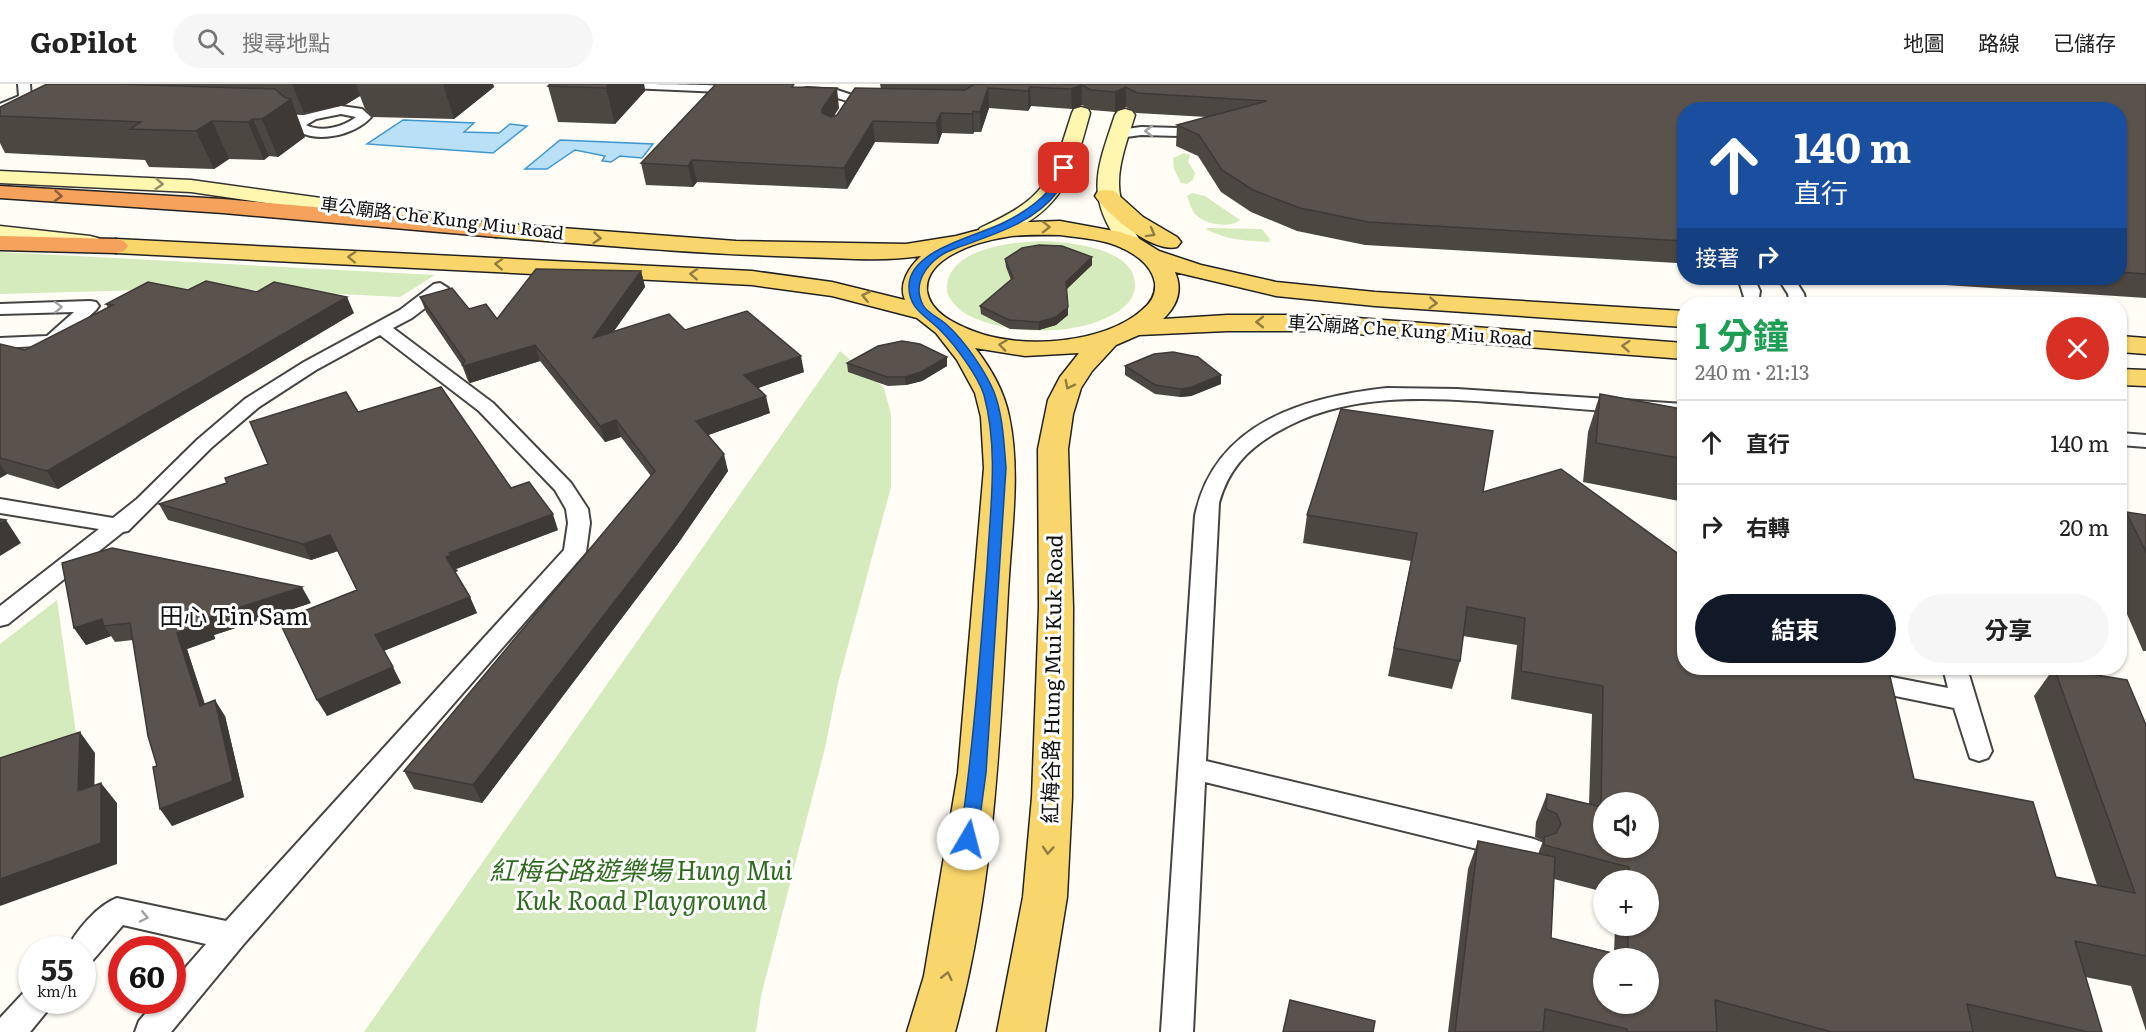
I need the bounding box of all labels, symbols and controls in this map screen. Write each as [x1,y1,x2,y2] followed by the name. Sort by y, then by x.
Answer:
[173,14,593,68] search box
[30,20,137,62] text: GoPilot
[194,25,227,58] icon: search
[242,25,330,58] text: 搜尋地點
[1903,26,1945,57] text: 地圖
[1978,26,2020,57] text: 路線
[2053,26,2116,57] text: 已儲存
[1794,114,1911,176] text: 140 m
[1144,125,1153,137] one-way arrow
[1695,126,1773,204] icon: ahead
[1038,142,1089,193] pin
[1047,151,1080,184] icon: arrive
[1794,171,1848,211] text: 直行
[155,177,164,190] one-way arrow
[54,189,63,202] one-way arrow
[319,189,565,246] street label: 車公廟路 Che Kung Miu Road
[1042,221,1051,234] one-way arrow
[1145,226,1155,237] one-way arrow
[592,231,601,244] one-way arrow
[1695,240,1739,273] text: 接著
[1751,240,1784,273] icon: right
[348,251,357,264] one-way arrow
[495,258,504,271] one-way arrow
[689,268,698,281] one-way arrow
[862,290,872,303] one-way arrow
[1429,296,1438,309] one-way arrow
[54,301,63,314] one-way arrow
[1287,307,1533,352] street label: 車公廟路 Che Kung Miu Road
[1695,307,1789,360] text: 1 分鐘
[1255,316,1264,328] one-way arrow
[2046,317,2109,380] button: close
[998,340,1008,352] one-way arrow
[1622,340,1631,353] one-way arrow
[1695,356,1810,386] text: 240 m · 21:13
[1065,378,1076,389] one-way arrow
[1695,426,1728,459] icon: ahead
[1746,426,1790,459] text: 直行
[2050,426,2109,459] text: 140 m
[1695,510,1728,543] icon: right
[1746,510,1790,543] text: 右轉
[2059,510,2109,543] text: 20 m
[1032,534,1069,824] street label: 紅梅谷路 Hung Mui Kuk Road
[1695,594,1896,663] button: 結束
[1908,594,2109,663] button: 分享
[159,597,309,632] district label: 田心 Tin Sam
[1593,792,1659,1014] map controls
[1593,792,1659,858] button: sound
[936,807,1000,871] position arrow
[1042,845,1055,854] one-way arrow
[489,849,793,918] park label: 紅梅谷路遊樂場 Hung Mui Kuk Road Playground
[1593,870,1659,936] button: +
[139,910,149,923] one-way arrow
[108,936,186,1014] speed limit sign: 60
[41,946,73,990] text: 55
[1593,948,1659,1014] button: −
[939,971,952,981] one-way arrow
[37,979,77,1002] text: km/h

